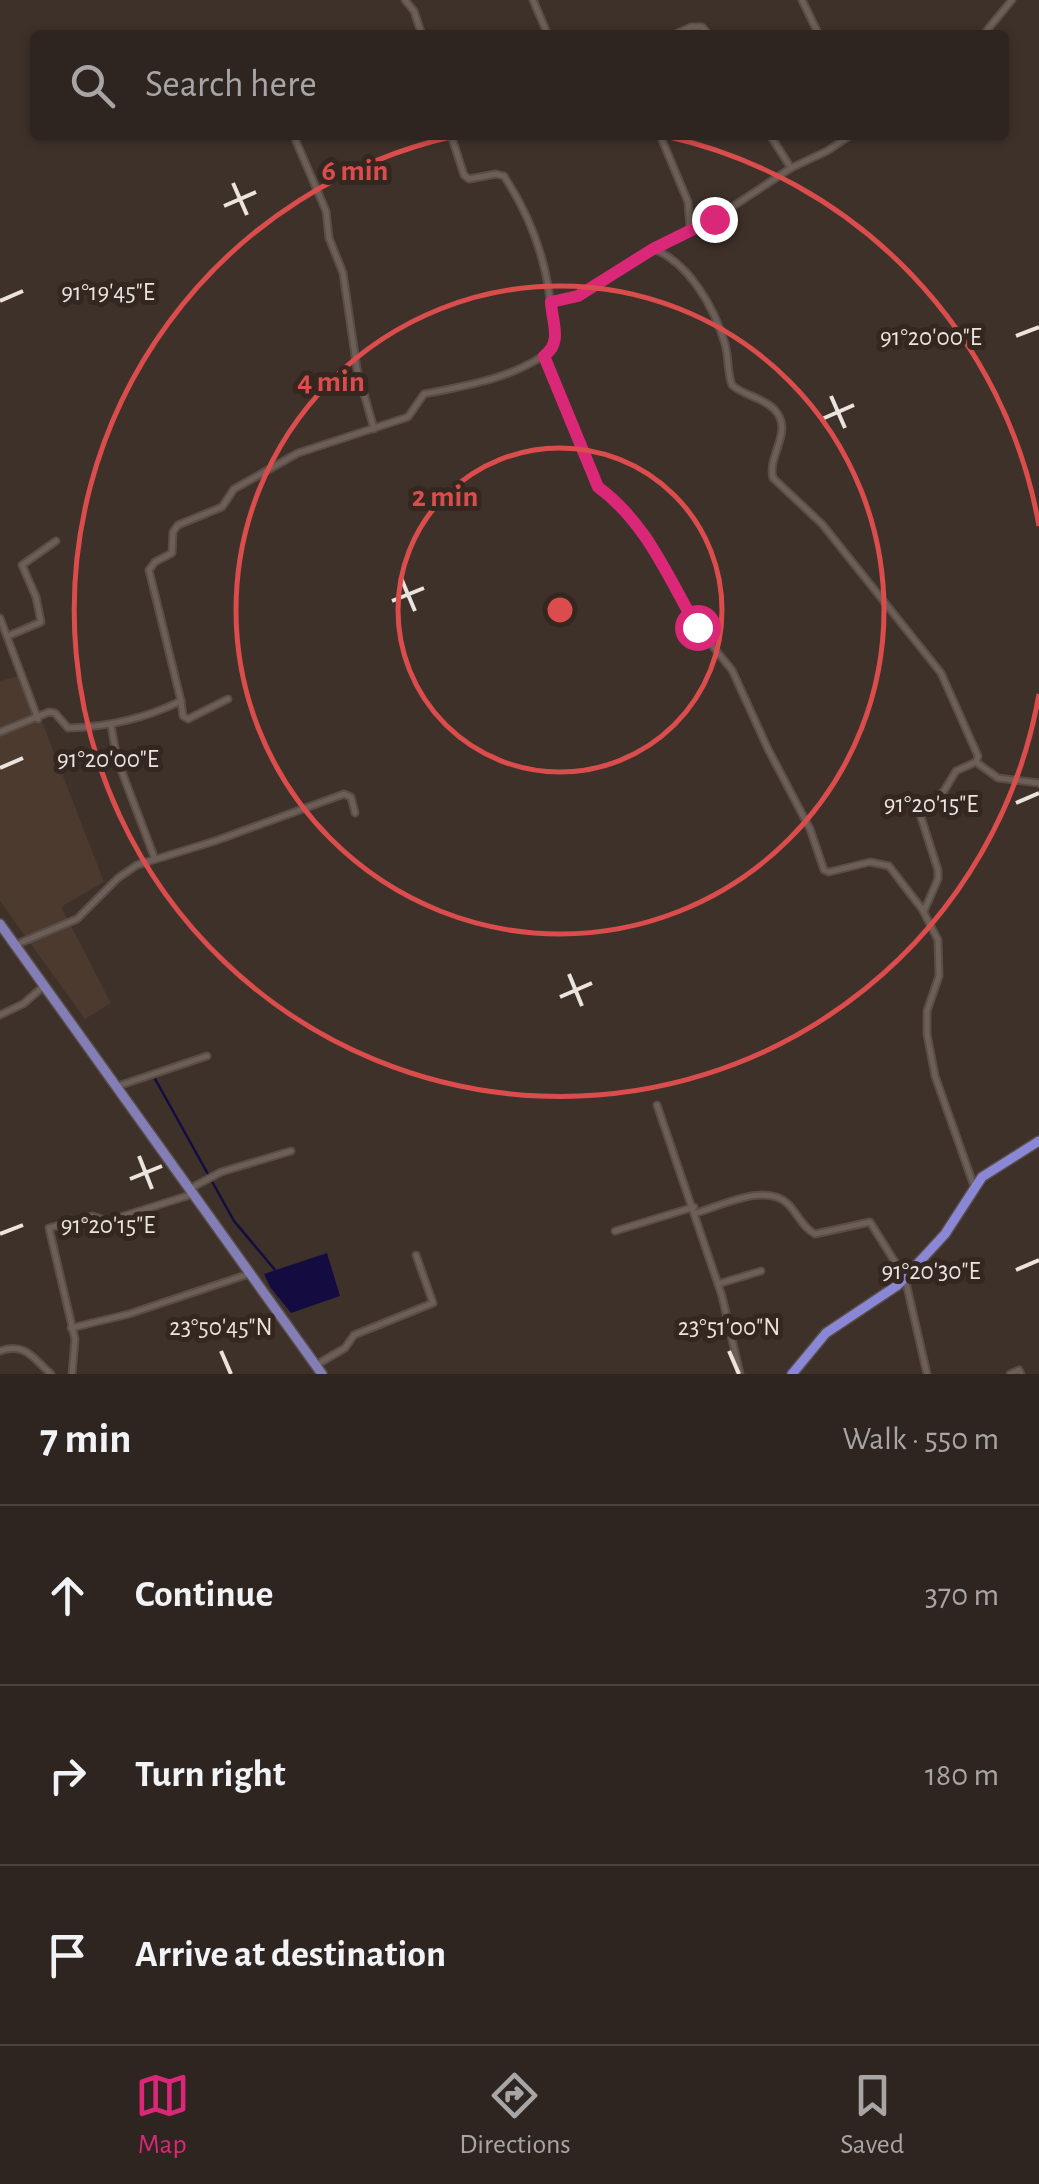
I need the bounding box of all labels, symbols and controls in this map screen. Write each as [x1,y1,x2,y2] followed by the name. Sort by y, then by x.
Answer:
[30,30,1009,140] search box
[65,58,120,113] icon: search
[145,66,317,104] text: Search here
[322,156,388,186] text: 6 min
[692,197,738,243] route end
[61,280,155,305] text: 91°19'45"E
[880,325,982,350] text: 91°20'00"E
[297,367,365,397] text: 4 min
[412,482,478,512] text: 2 min
[542,592,578,628] centre of rings
[675,605,721,651] route start
[57,747,159,772] text: 91°20'00"E
[884,792,978,817] text: 91°20'15"E
[61,1213,155,1238] text: 91°20'15"E
[882,1259,980,1284] text: 91°20'30"E
[169,1315,273,1340] text: 23°50'45"N
[678,1315,780,1340] text: 23°51'00"N
[40,1418,132,1460] text: 7 min
[842,1423,999,1455] text: Walk · 550 m
[40,1568,95,1623] icon: ahead
[135,1576,273,1614] text: Continue
[925,1579,999,1611] text: 370 m
[40,1748,95,1803] icon: right
[135,1756,285,1794] text: Turn right
[925,1759,999,1791] text: 180 m
[40,1928,95,1983] icon: arrive
[135,1936,446,1974] text: Arrive at destination
[135,2068,190,2162] tab: Map
[459,2068,571,2162] tab: Directions
[840,2068,904,2162] tab: Saved

